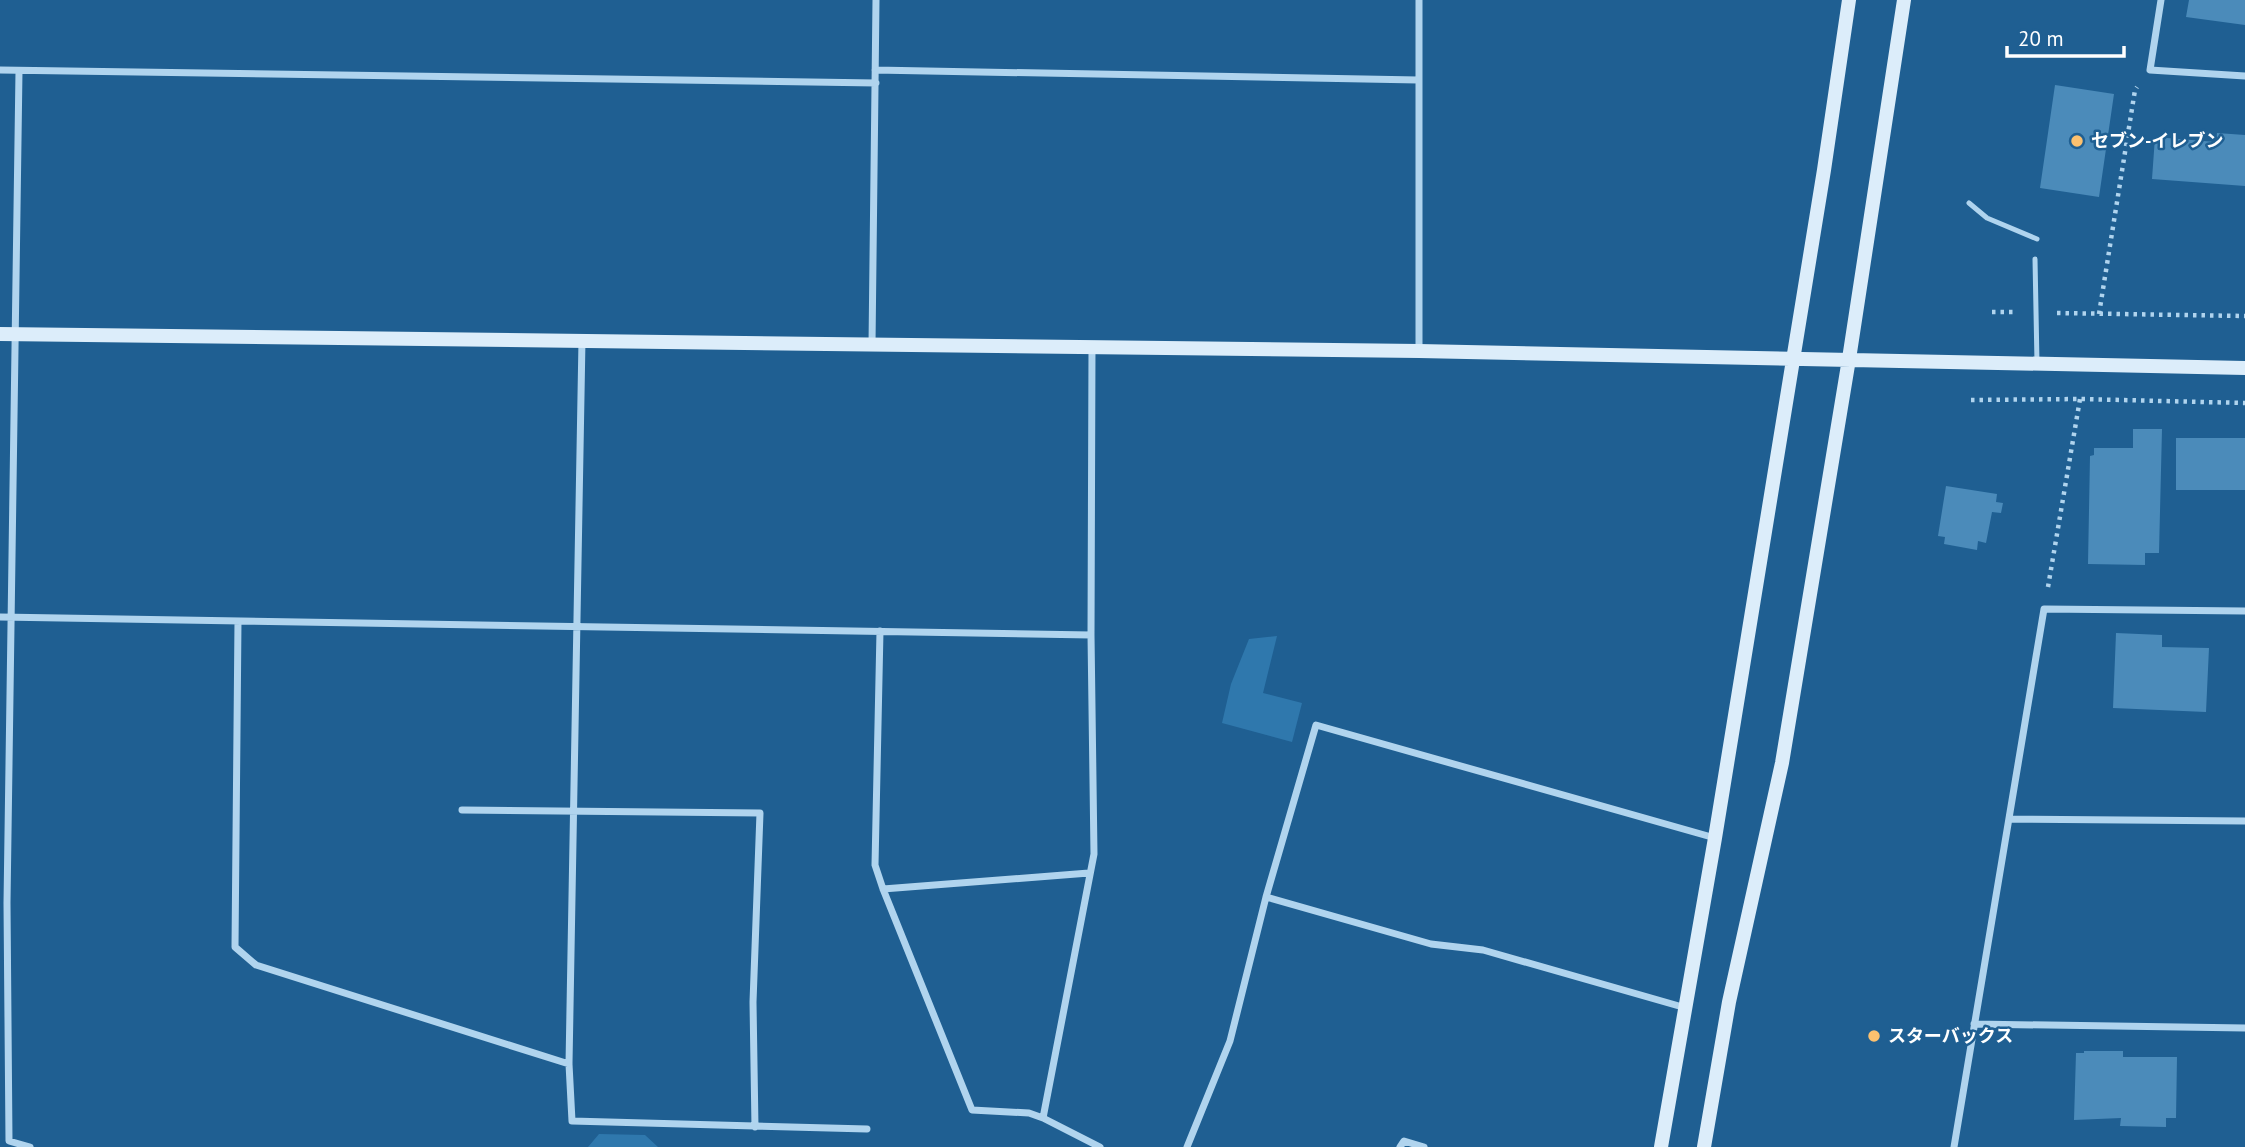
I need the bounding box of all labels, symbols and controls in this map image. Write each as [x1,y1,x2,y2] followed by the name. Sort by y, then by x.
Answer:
[2007,14,2124,58] scale bar
[2018,25,2064,52] text: 20 m
[2091,129,2223,152] place label: セブン-イレブン
[2069,133,2085,149] marker: セブン-イレブン
[1888,1024,2013,1047] place label: スターバックス
[1866,1028,1882,1044] marker: スターバックス

